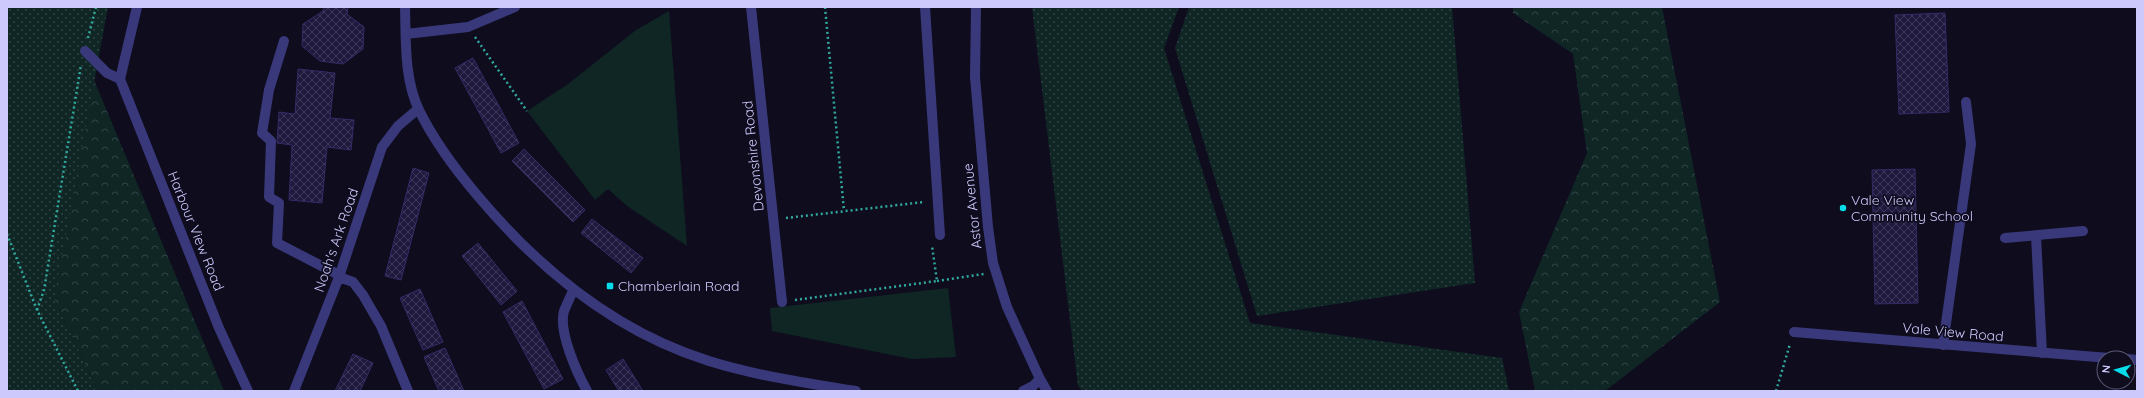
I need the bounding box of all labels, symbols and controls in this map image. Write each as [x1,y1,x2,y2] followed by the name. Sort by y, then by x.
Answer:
[738,100,768,212] street label: Devonshire Road
[959,162,985,250] street label: Astor Avenue
[164,169,228,293] street label: Harbour View Road
[310,186,362,294] street label: Noah's Ark Road
[1851,191,1973,225] place label: Vale View Community School
[1838,203,1848,213] marker: Vale View Community School
[618,277,739,295] place label: Chamberlain Road
[605,281,615,291] marker: Chamberlain Road
[1902,319,2004,345] street label: Vale View Road
[2096,350,2136,390] north arrow
[2099,364,2113,374] text: N

